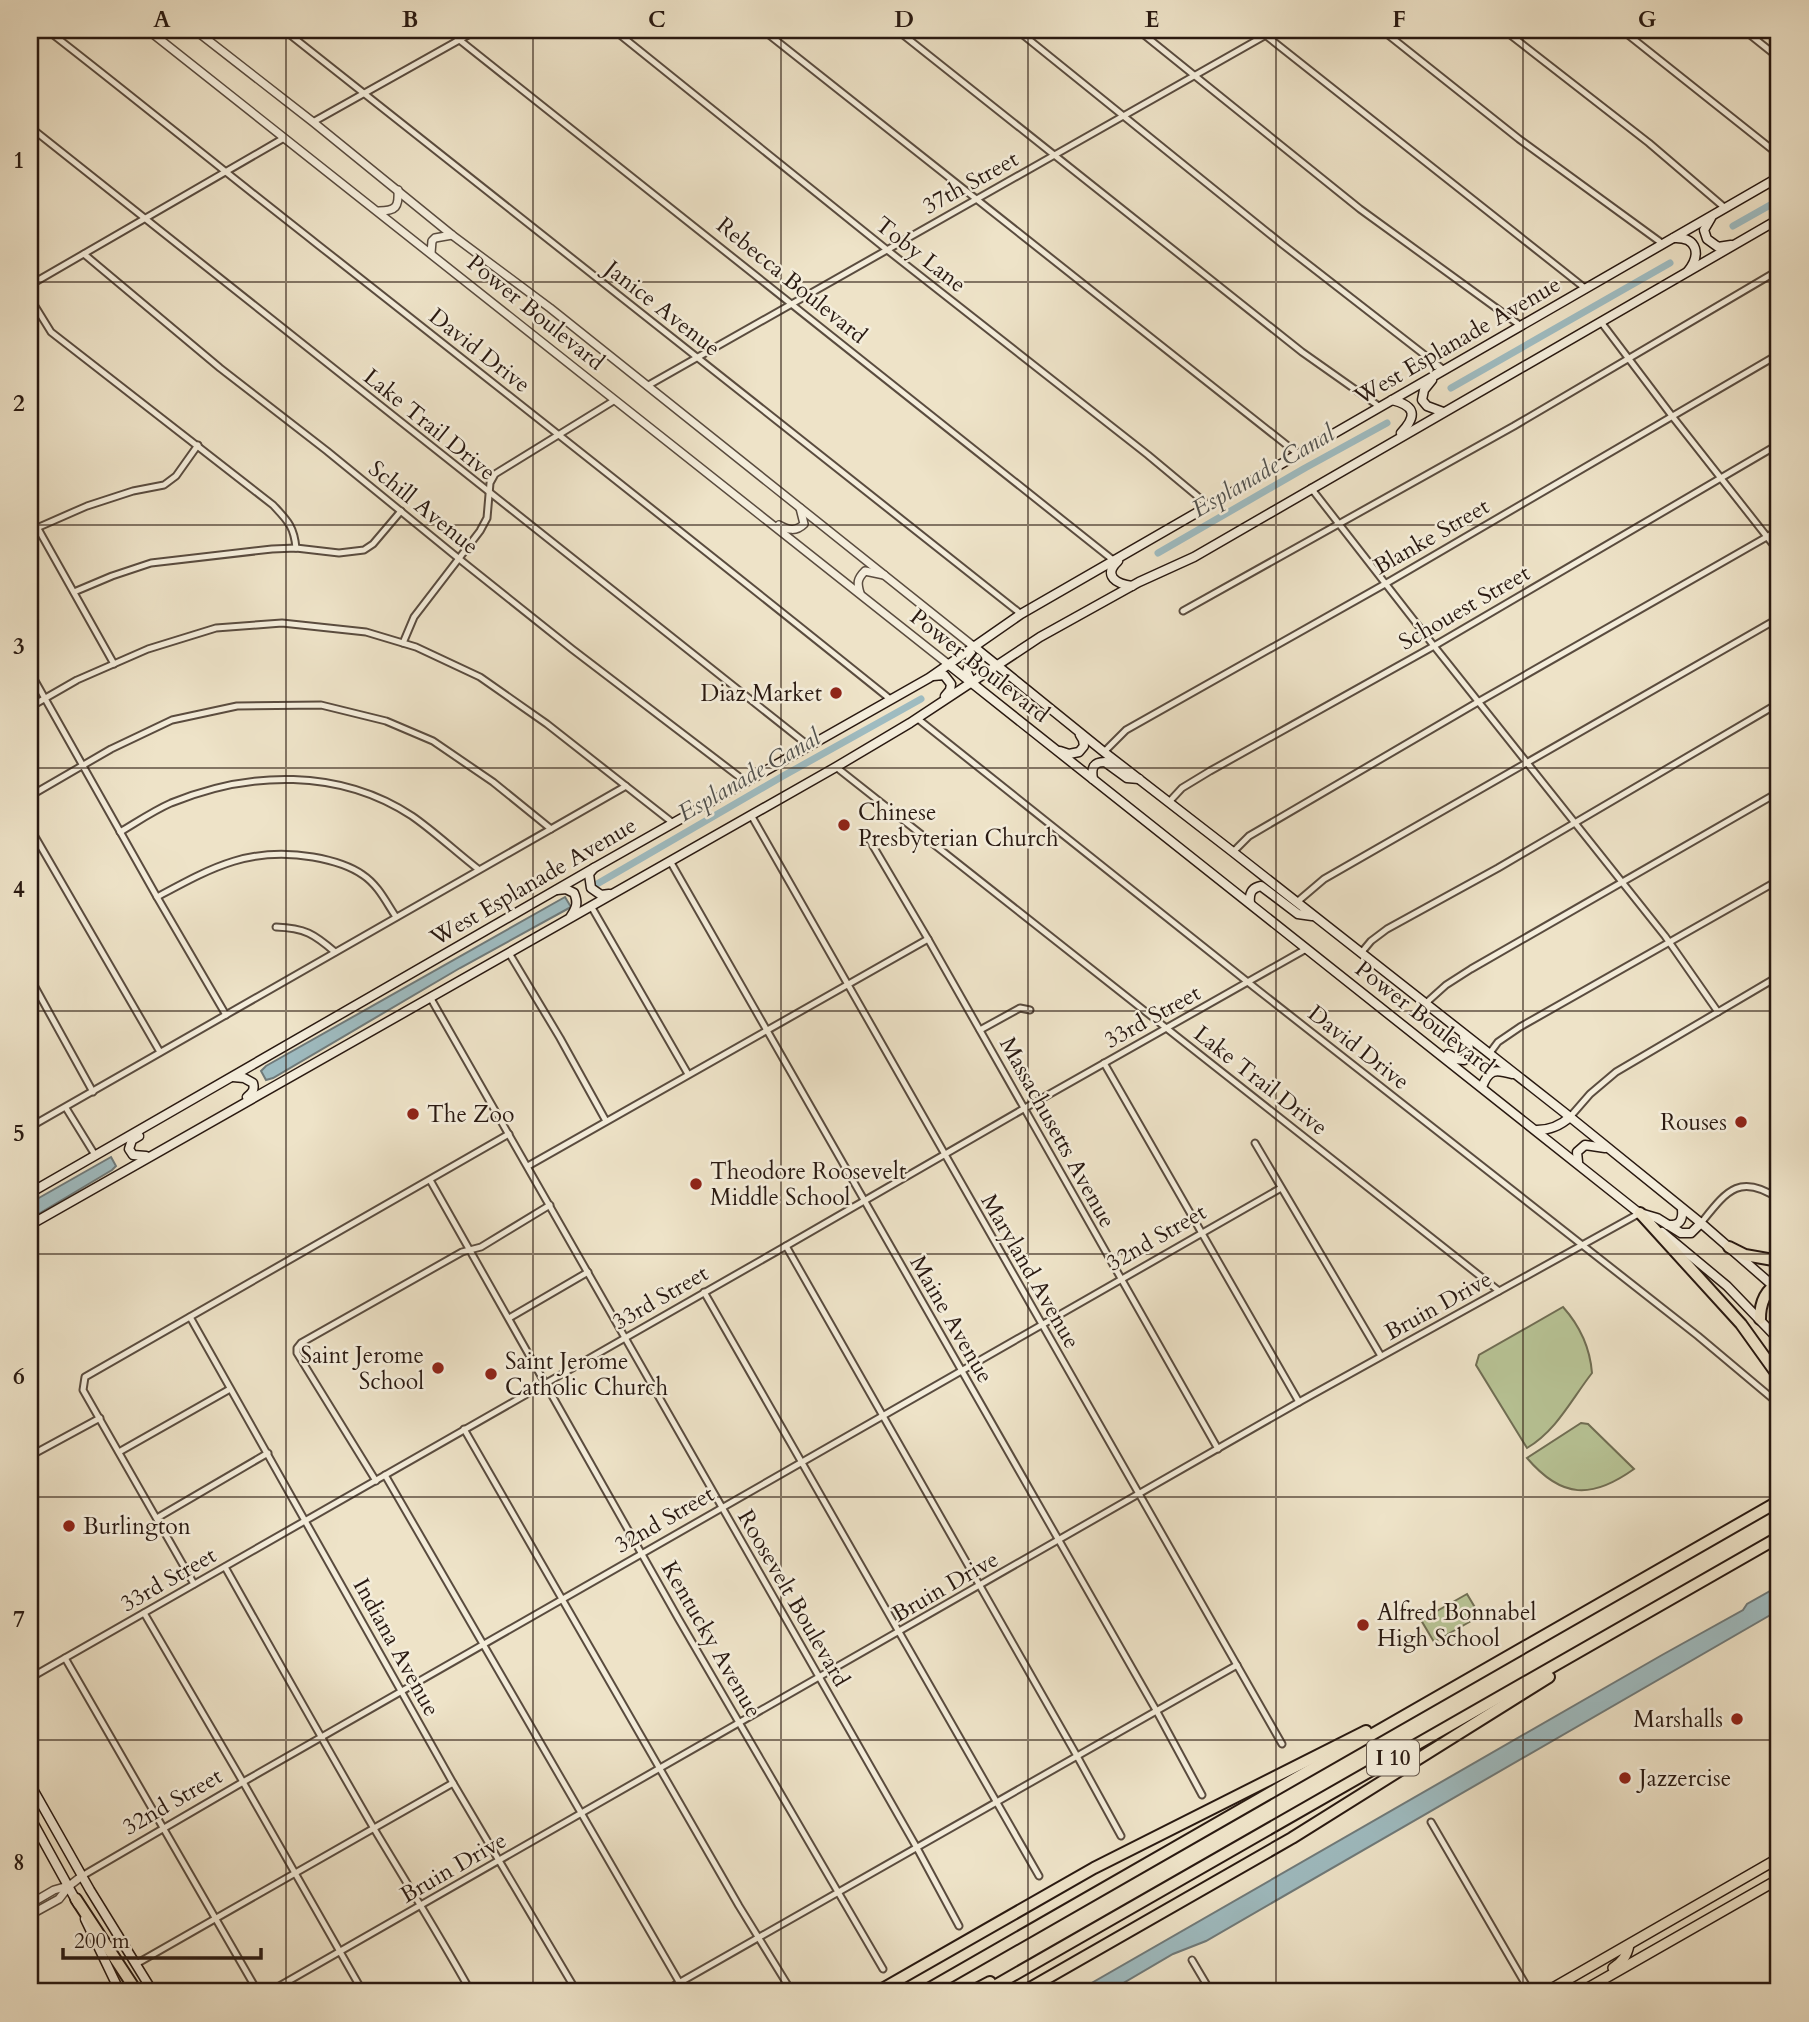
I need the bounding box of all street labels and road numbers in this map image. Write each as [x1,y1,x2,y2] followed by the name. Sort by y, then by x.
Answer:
[917,143,1024,221] street label: 37th Street
[869,209,973,300] street label: Toby Lane
[710,210,874,351] street label: Rebecca Boulevard
[460,247,612,378] street label: Power Boulevard
[596,252,727,363] street label: Janice Avenue
[1348,269,1566,413] street label: West Esplanade Avenue
[423,301,537,400] street label: David Drive
[357,361,502,487] street label: Lake Trail Drive
[362,453,485,561] street label: Schill Avenue
[1368,491,1495,582] street label: Blanke Street
[1393,557,1535,658] street label: Schouest Street
[904,601,1056,730] street label: Power Boulevard
[424,810,642,954] street label: West Esplanade Avenue
[1349,953,1501,1082] street label: Power Boulevard
[1099,977,1206,1056] street label: 33rd Street
[1302,998,1416,1097] street label: David Drive
[1187,1018,1334,1143] street label: Lake Trail Drive
[992,1031,1123,1233] street label: Massachusetts Avenue
[974,1188,1087,1354] street label: Maryland Avenue
[1101,1196,1212,1278] street label: 32nd Street
[903,1250,1001,1389] street label: Maine Avenue
[607,1258,714,1337] street label: 33rd Street
[1379,1263,1497,1348] street label: Bruin Drive
[609,1478,720,1560] street label: 32nd Street
[730,1504,857,1693] street label: Roosevelt Boulevard
[115,1540,222,1619] street label: 33rd Street
[886,1544,1004,1629] street label: Bruin Drive
[654,1555,769,1723] street label: Kentucky Avenue
[346,1573,447,1722] street label: Indiana Avenue
[1367,1740,1419,1776] road number: I 10
[117,1760,228,1842] street label: 32nd Street
[394,1825,512,1910] street label: Bruin Drive

